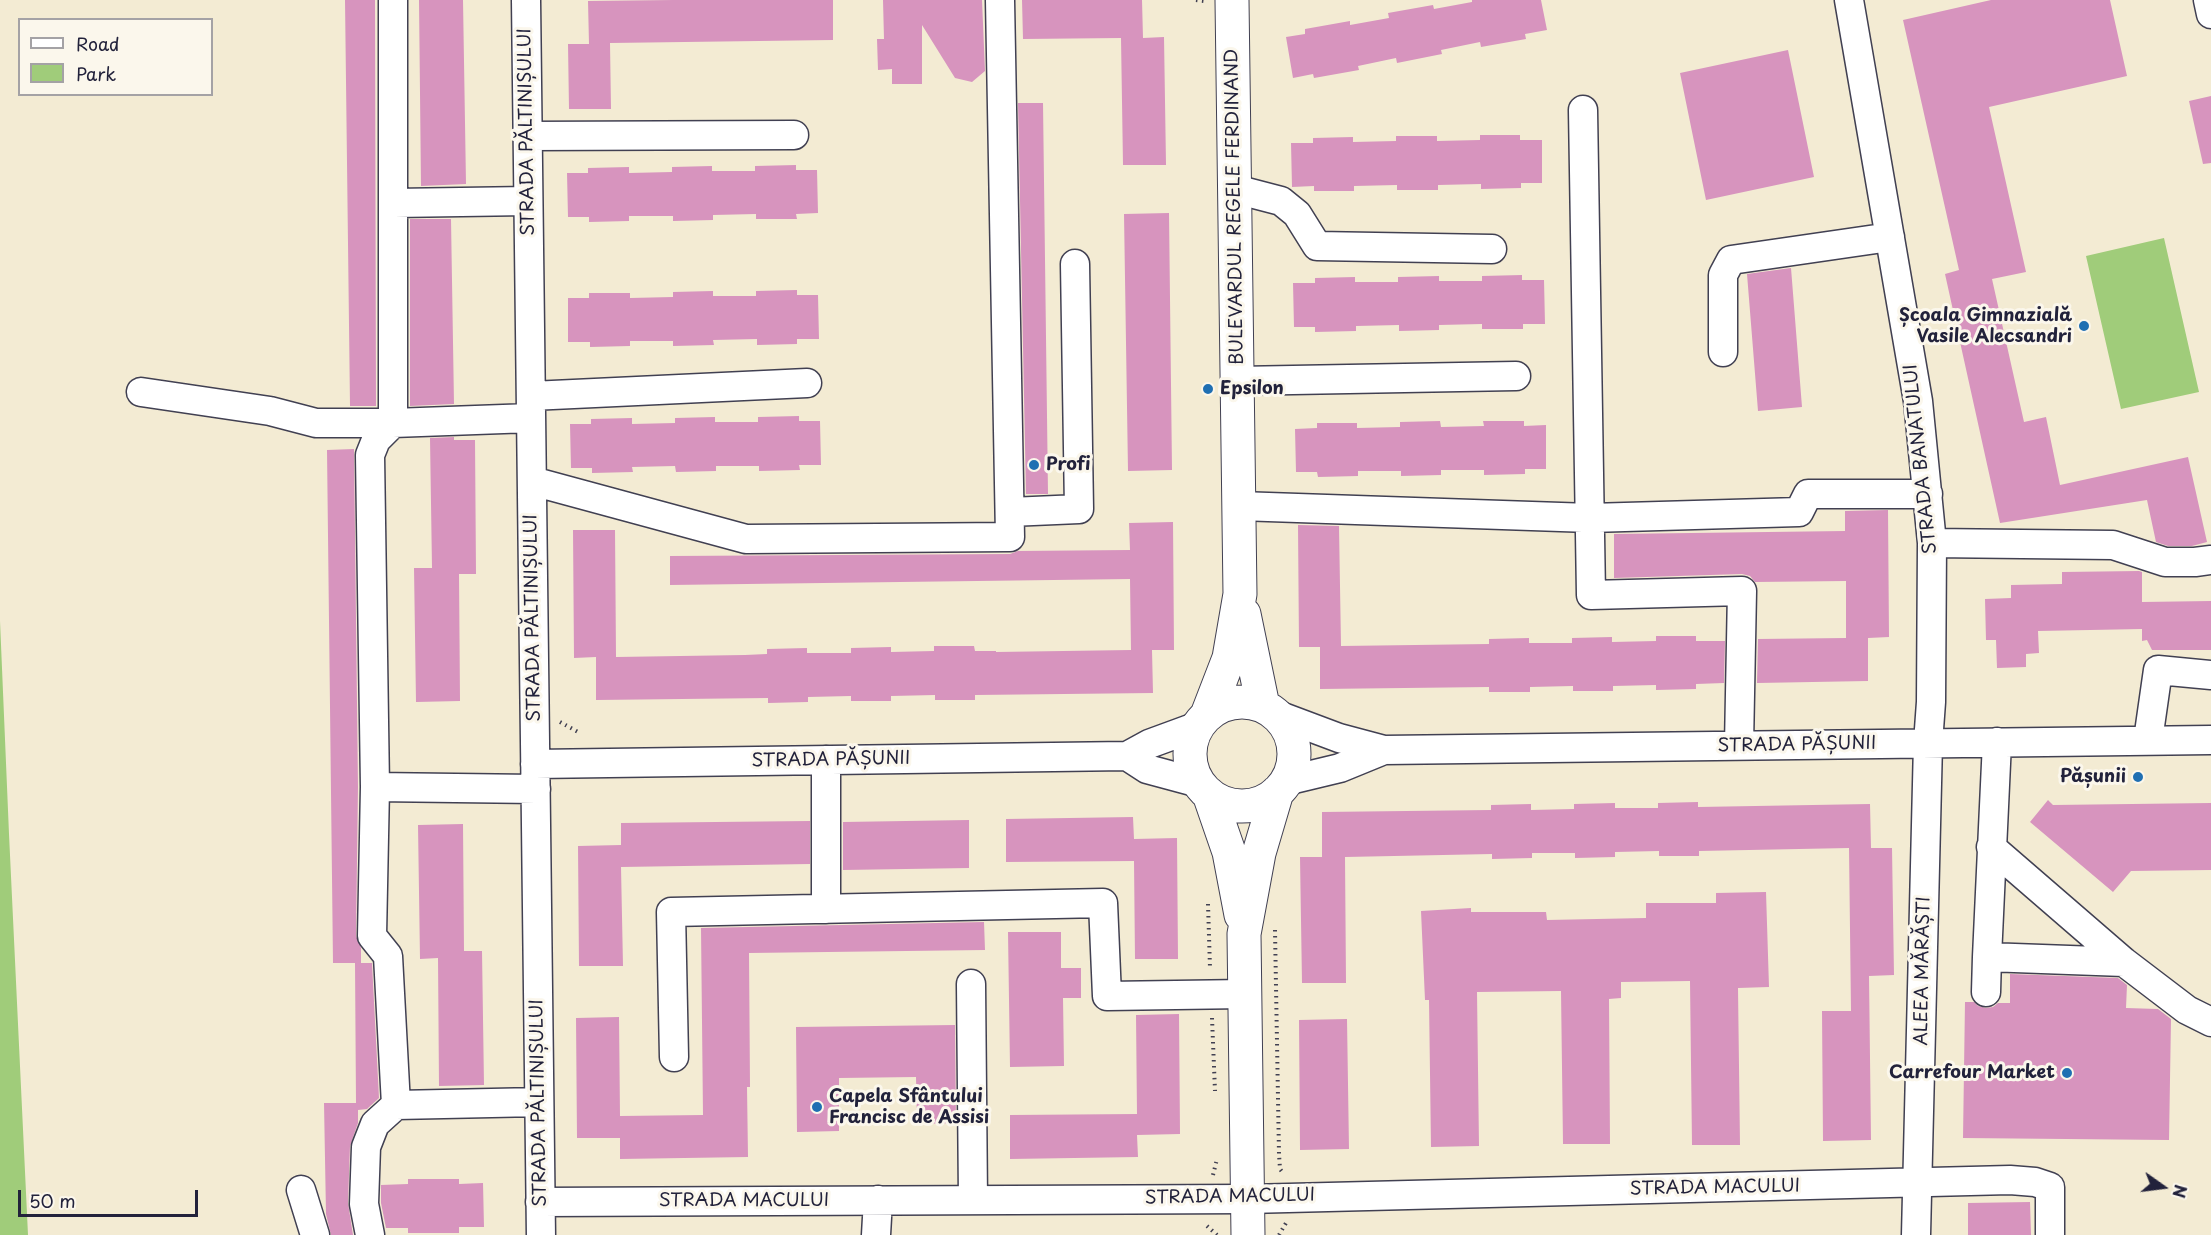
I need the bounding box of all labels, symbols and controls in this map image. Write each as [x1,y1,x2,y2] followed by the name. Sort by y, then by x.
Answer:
[18,18,213,96] legend
[514,28,540,236] street label: STRADA PĂLTINIȘULUI
[76,30,120,57] text: Road
[1221,49,1249,365] street label: BULEVARDUL REGELE FERDINAND
[76,60,116,87] text: Park
[1899,305,2072,348] place label: Școala Gimnazială Vasile Alecsandri
[2077,319,2091,333] marker: Școala Gimnazială Vasile Alecsandri
[1900,363,1942,555] street label: STRADA BANATULUI
[1220,378,1284,400] place label: Epsilon
[1201,382,1215,396] marker: Epsilon
[1046,454,1091,476] place label: Profi
[1027,458,1041,472] marker: Profi
[520,514,546,722] street label: STRADA PĂLTINIȘULUI
[1717,733,1877,757] street label: STRADA PĂȘUNII
[751,748,911,772] street label: STRADA PĂȘUNII
[2060,766,2126,788] place label: Pășunii
[2131,770,2145,784] marker: Pășunii
[1911,896,1935,1046] street label: ALEEA MĂRĂȘTI
[526,999,552,1207] street label: STRADA PĂLTINIȘULUI
[1889,1062,2055,1084] place label: Carrefour Market
[2060,1066,2074,1080] marker: Carrefour Market
[829,1086,989,1128] place label: Capela Sfântului Francisc de Assisi
[810,1100,824,1114] marker: Capela Sfântului Francisc de Assisi
[2133,1157,2193,1217] north arrow
[1630,1176,1800,1200] street label: STRADA MACULUI
[21,1178,201,1216] scale bar
[2167,1182,2194,1200] text: N
[1145,1185,1315,1209] street label: STRADA MACULUI
[29,1187,76,1214] text: 50 m
[659,1190,829,1212] street label: STRADA MACULUI

